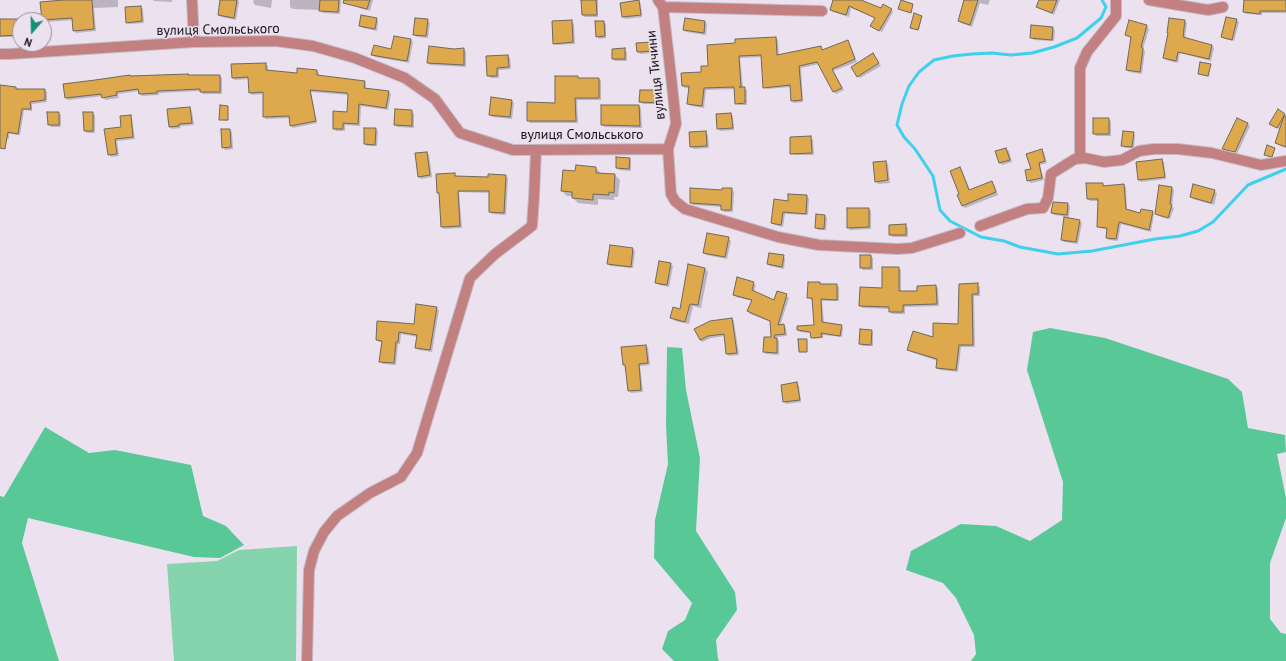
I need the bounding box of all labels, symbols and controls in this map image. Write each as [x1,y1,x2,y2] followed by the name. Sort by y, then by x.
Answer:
[12,12,52,52] north arrow
[156,21,280,39] street label: вулиця Смольського
[643,30,669,120] street label: вулиця Тичини
[22,35,34,50] text: N
[520,127,644,143] street label: вулиця Смольського

